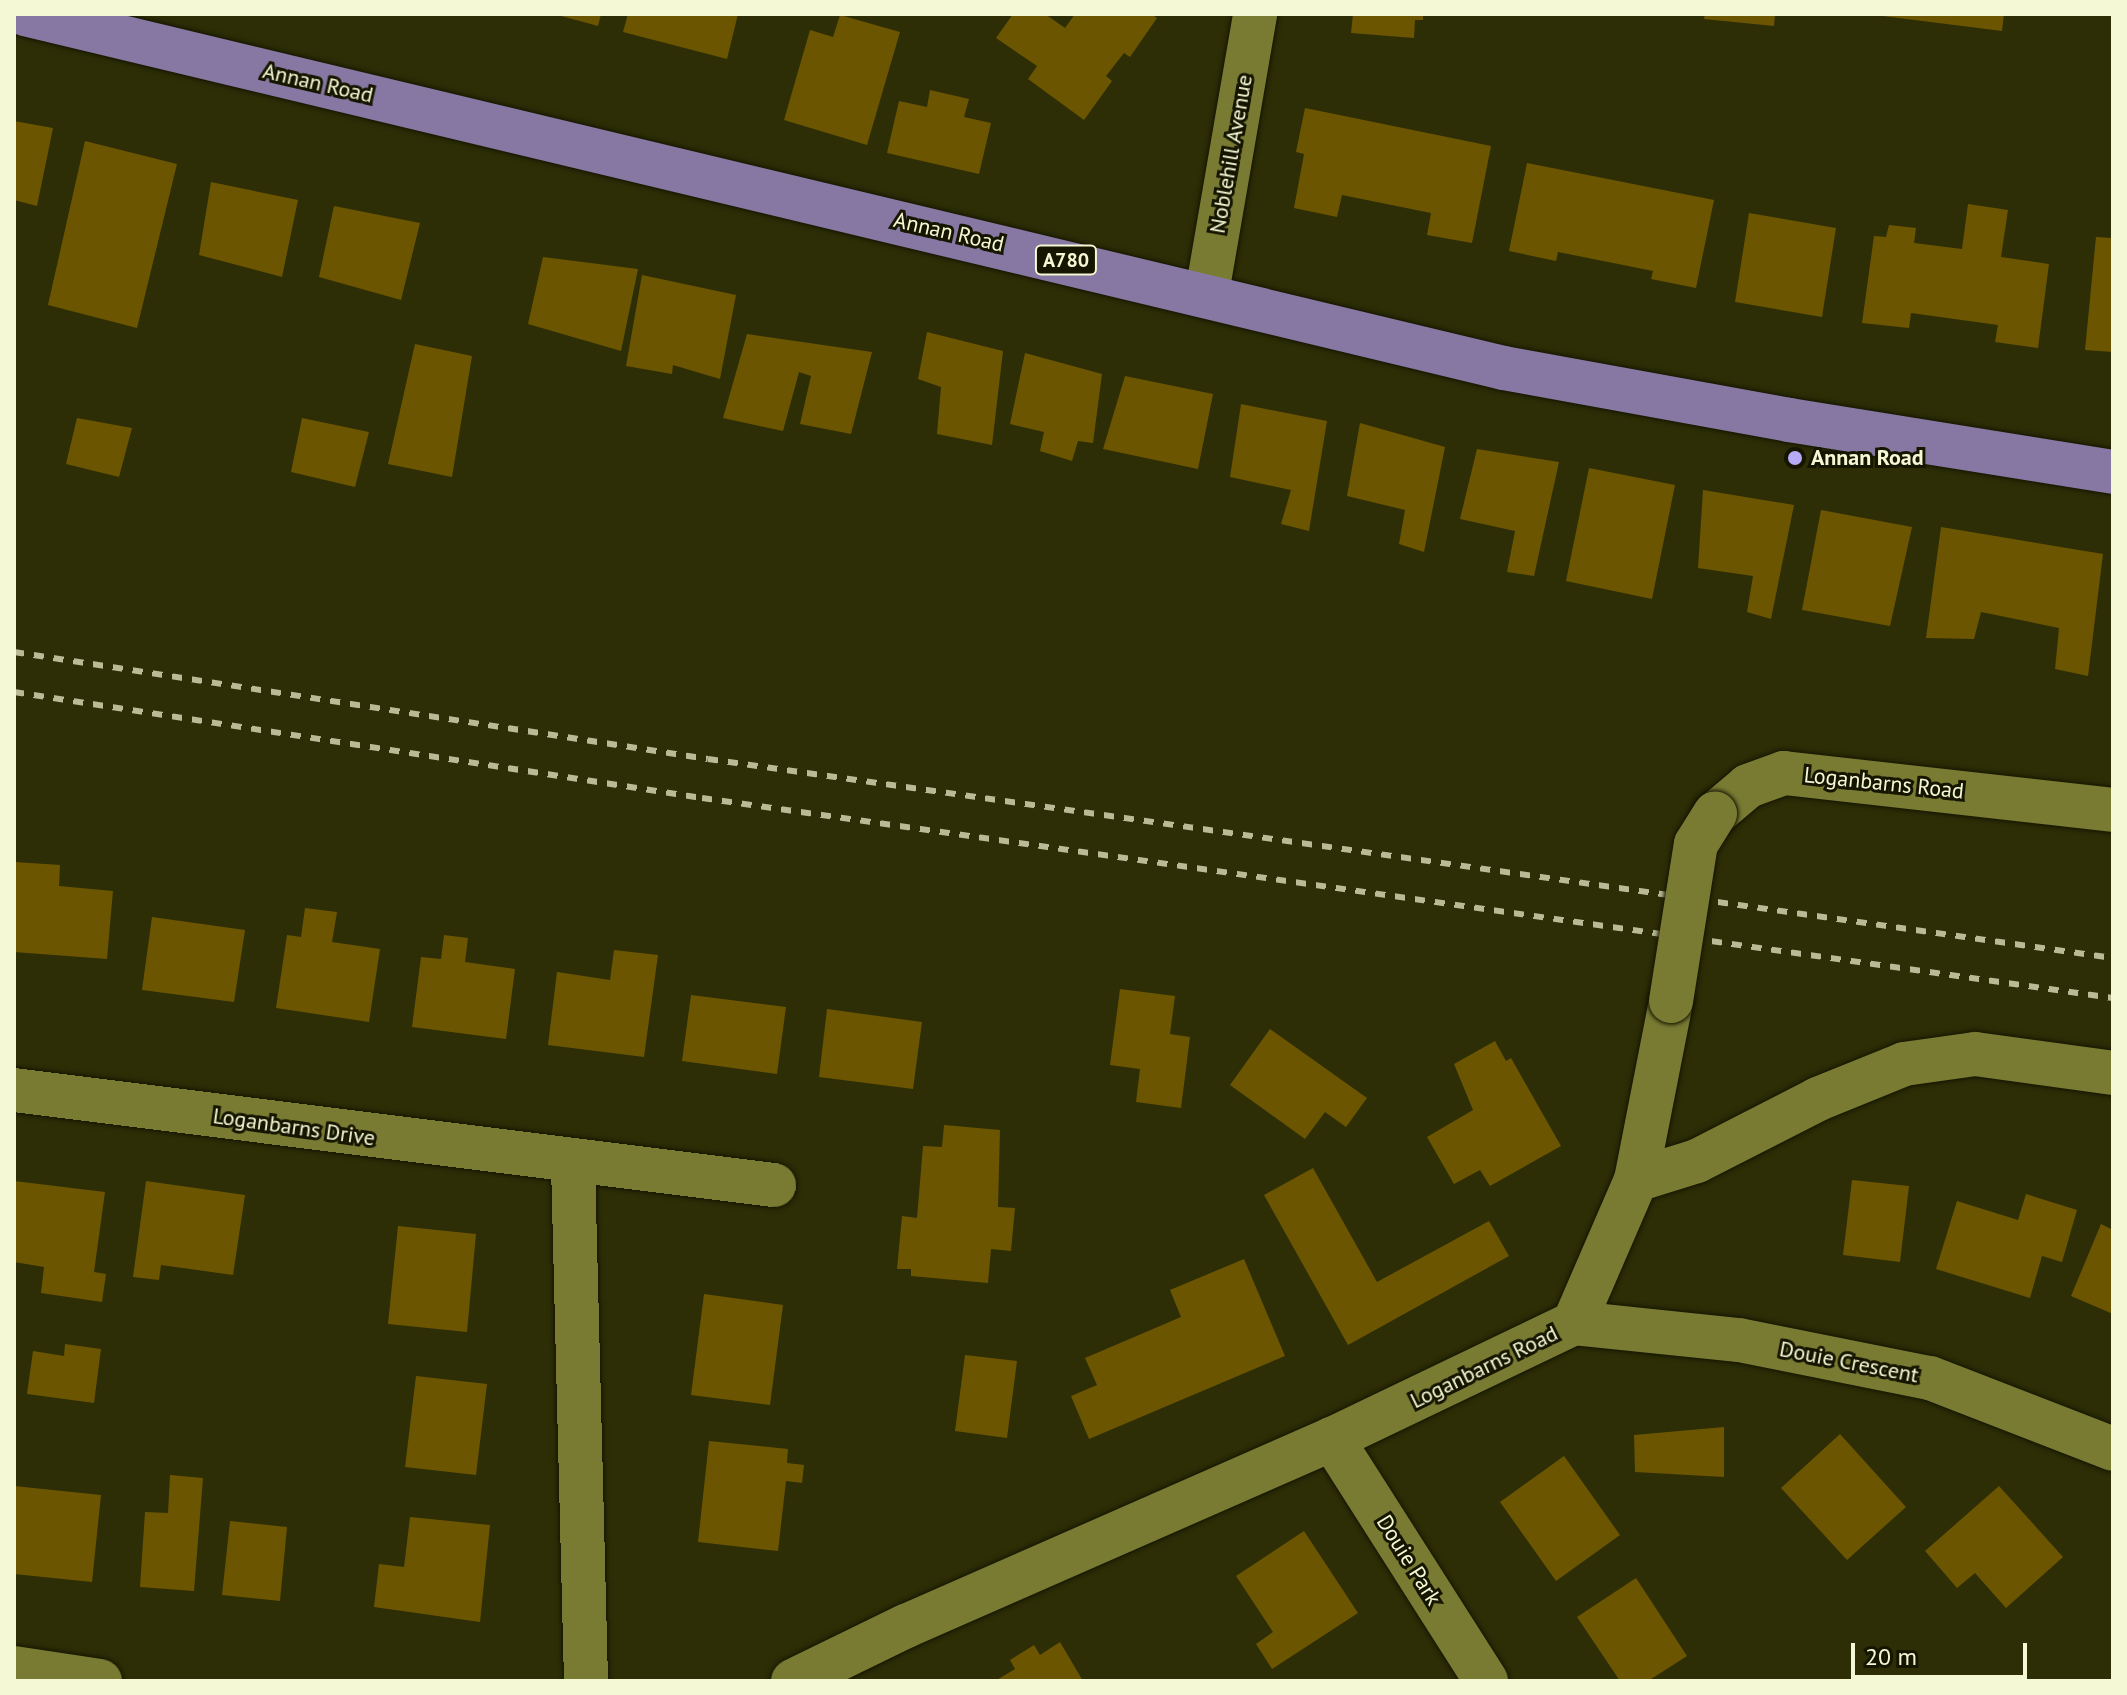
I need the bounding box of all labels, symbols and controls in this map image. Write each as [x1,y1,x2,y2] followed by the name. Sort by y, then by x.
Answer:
[260,58,376,108] street label: Annan Road
[1204,72,1258,236] street label: Noblehill Avenue
[891,207,1007,257] street label: Annan Road
[1034,244,1098,276] road number: A780
[1811,445,1924,471] place label: Annan Road
[1786,449,1804,467] marker: Annan Road
[1803,761,1965,805] street label: Loganbarns Road
[211,1103,377,1151] street label: Loganbarns Drive
[1406,1320,1562,1414] street label: Loganbarns Road
[1777,1336,1921,1388] street label: Douie Crescent
[1371,1510,1447,1610] street label: Douie Park
[1855,1627,2031,1677] scale bar
[1865,1641,1917,1672] text: 20 m

